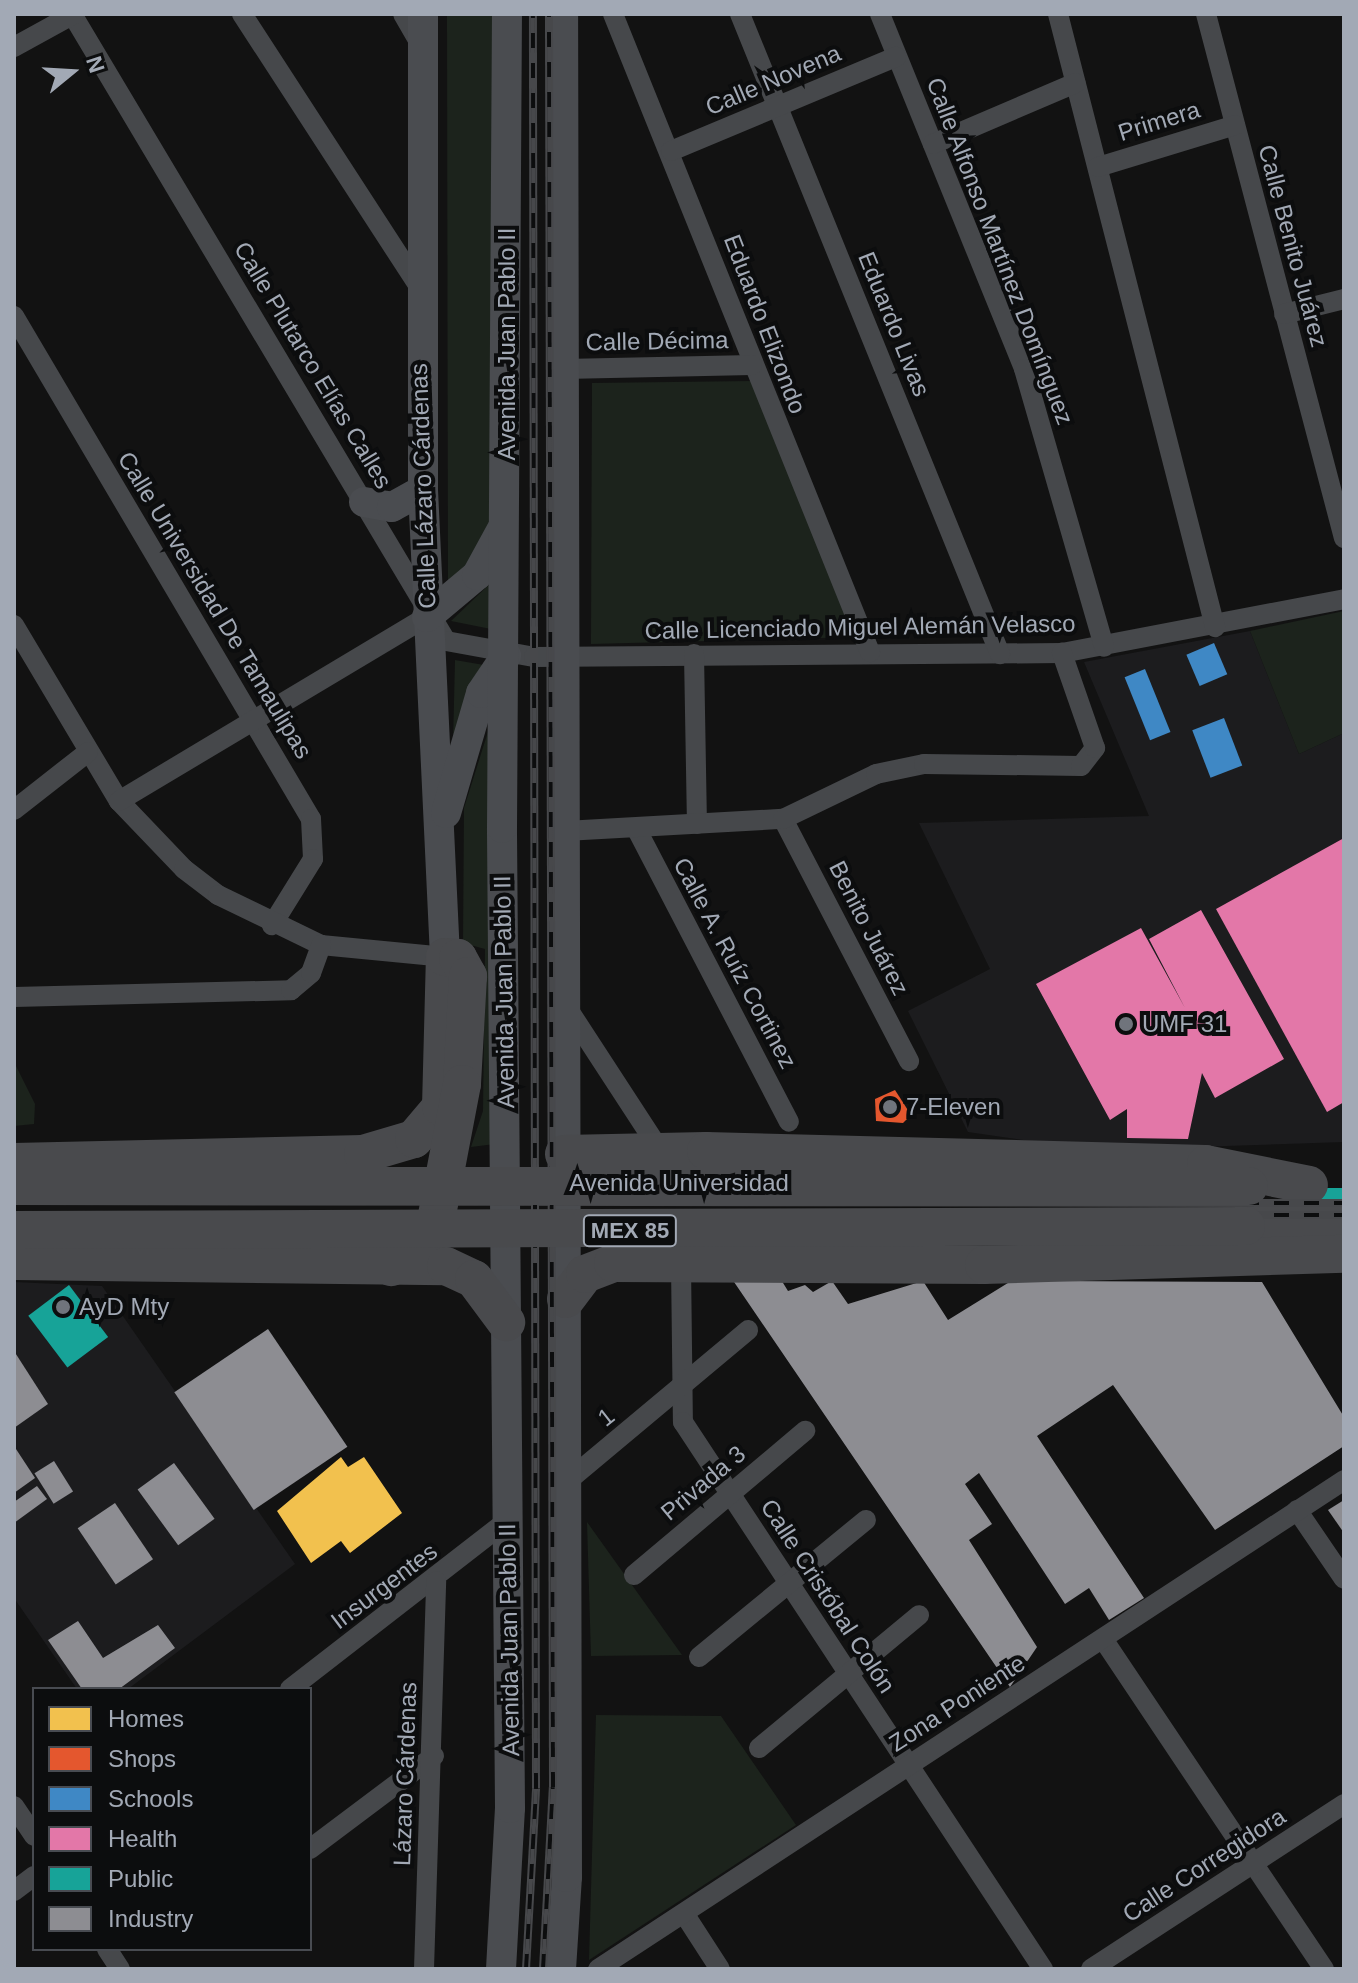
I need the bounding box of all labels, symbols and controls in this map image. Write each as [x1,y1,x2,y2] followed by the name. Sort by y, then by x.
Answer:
[32,32,112,112] north arrow
[701,39,845,121] street label: Calle Novena
[81,53,110,76] text: N
[920,73,1080,429] street label: Calle Alfonso Martínez Domínguez
[1115,95,1203,147] street label: Primera
[1252,142,1334,350] street label: Calle Benito Juárez
[493,227,521,461] street label: Avenida Juan Pablo II
[718,230,812,418] street label: Eduardo Elizondo
[228,236,398,494] street label: Calle Plutarco Elías Calles
[852,247,936,401] street label: Eduardo Livas
[585,325,729,357] street label: Calle Décima
[404,363,442,609] street label: Calle Lázaro Cárdenas
[112,446,318,764] street label: Calle Universidad De Tamaulipas
[644,609,1076,645] street label: Calle Licenciado Miguel Alemán Velasco
[667,852,803,1074] street label: Calle A. Ruíz Cortinez
[823,856,915,1000] street label: Benito Juárez
[488,875,520,1109] street label: Avenida Juan Pablo II
[1142,1010,1227,1038] place label: UMF 31
[1117,1015,1135,1033] marker: UMF 31
[906,1093,1001,1121] place label: 7-Eleven
[881,1098,899,1116] marker: 7-Eleven
[569,1169,789,1197] street label: Avenida Universidad
[582,1213,678,1249] road number: MEX 85
[79,1293,169,1321] place label: AyD Mty
[54,1298,72,1316] marker: AyD Mty
[592,1402,620,1432] street label: 1
[655,1439,751,1527] street label: Privada 3
[755,1494,901,1698] street label: Calle Cristóbal Colón
[493,1523,525,1757] street label: Avenida Juan Pablo II
[325,1537,443,1635] street label: Insurgentes
[884,1648,1030,1758] street label: Zona Poniente
[387,1681,423,1867] street label: Lázaro Cárdenas
[32,1687,312,1951] legend
[108,1705,184,1732] text: Homes
[108,1745,176,1772] text: Shops
[108,1785,193,1812] text: Schools
[1117,1802,1291,1928] street label: Calle Corregidora
[108,1825,177,1852] text: Health
[108,1865,173,1892] text: Public
[108,1905,193,1932] text: Industry

